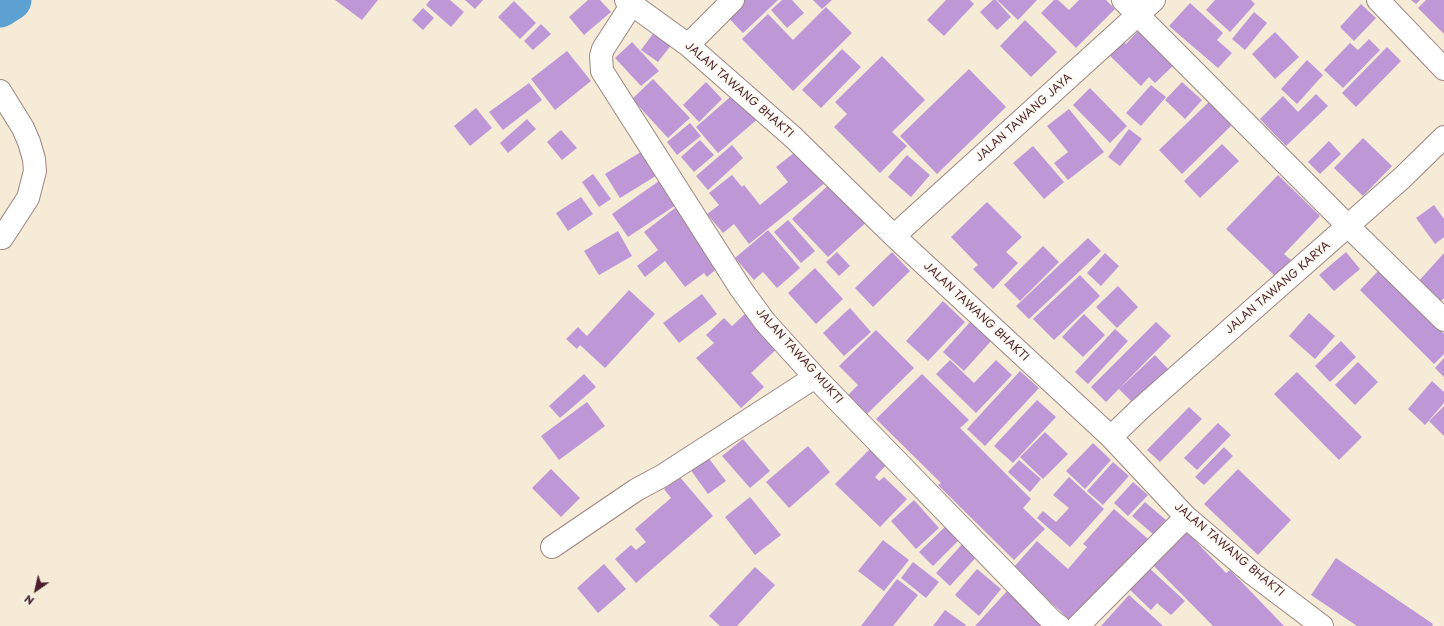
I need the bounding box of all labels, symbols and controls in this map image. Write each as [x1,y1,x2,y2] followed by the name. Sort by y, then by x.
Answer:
[682,39,796,141] street label: JALAN TAWANG BHAKTI
[973,71,1075,165] street label: JALAN TAWANG JAYA
[1223,239,1333,337] street label: JALAN TAWANG KARYA
[921,260,1031,364] street label: JALAN TAWANG BHAKTI
[753,306,845,406] street label: JALAN TAWAG MUKTI
[1172,500,1286,600] street label: JALAN TAWANG BHAKTI
[16,570,56,610] north arrow
[21,591,37,610] text: N

